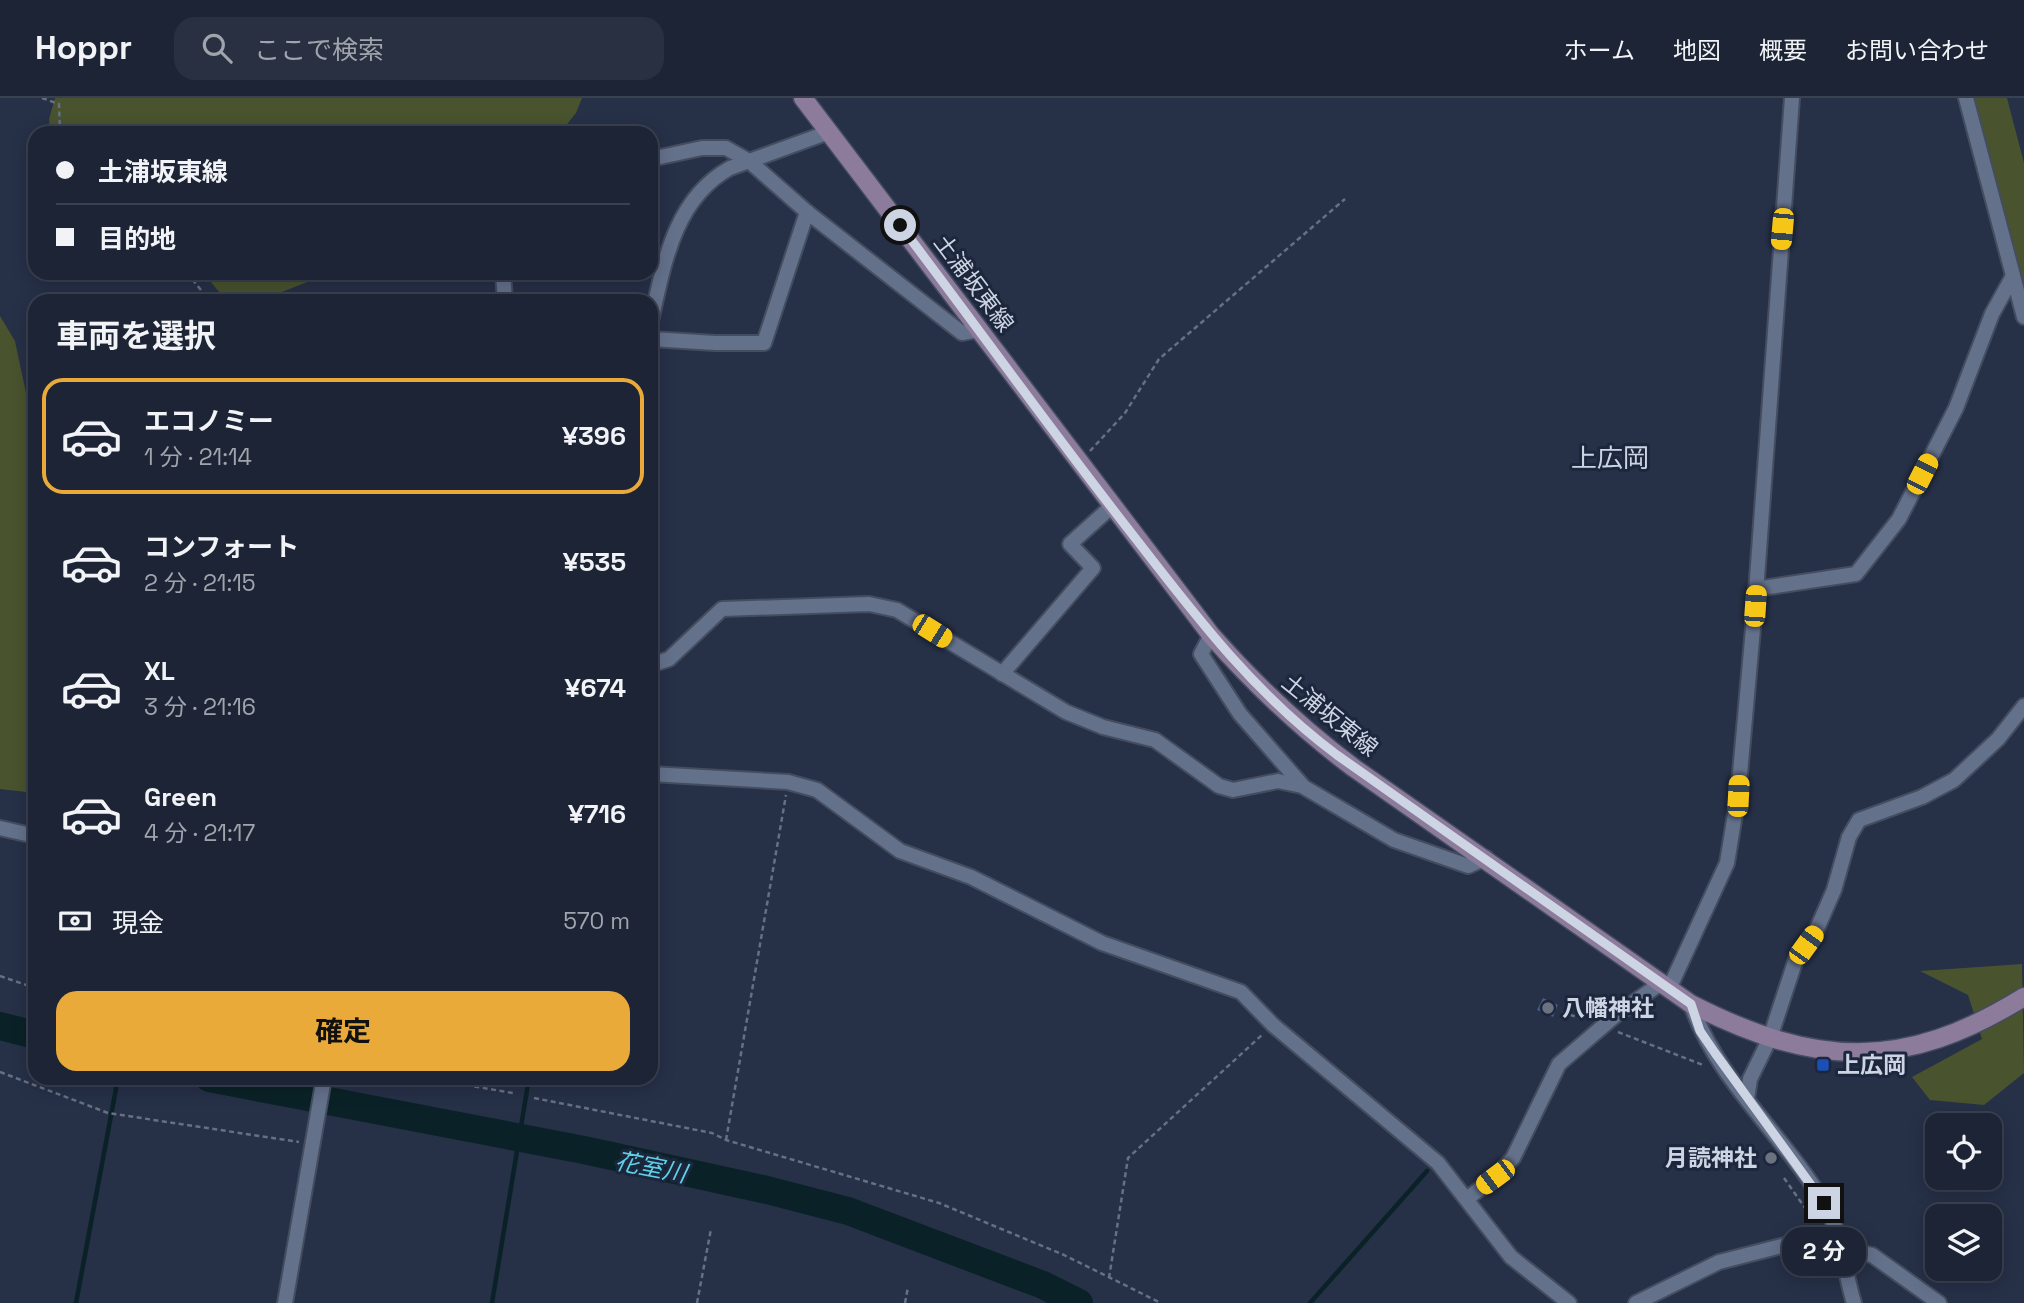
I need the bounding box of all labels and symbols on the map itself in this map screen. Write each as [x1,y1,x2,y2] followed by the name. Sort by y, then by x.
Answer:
[1770,207,1795,251] car
[884,209,916,241] route start
[927,228,1021,338] street label: 土浦坂東線
[1571,441,1649,475] district label: 上広岡
[1904,451,1941,497] car
[1744,584,1767,628] car
[909,611,956,651] car
[1276,667,1384,763] street label: 土浦坂東線
[1727,774,1750,818] car
[1786,922,1827,968] car
[1562,993,1654,1023] place label: 八幡神社
[1540,1000,1556,1016] marker: 八幡神社
[1837,1050,1906,1080] place label: 上広岡
[1815,1057,1831,1073] marker: 上広岡
[1665,1143,1757,1173] place label: 月読神社
[613,1145,692,1190] water label: 花室川
[1763,1150,1779,1166] marker: 月読神社
[1472,1156,1519,1198] car
[1808,1187,1840,1219] route end
[1782,1228,1866,1276] callout: 2 分

